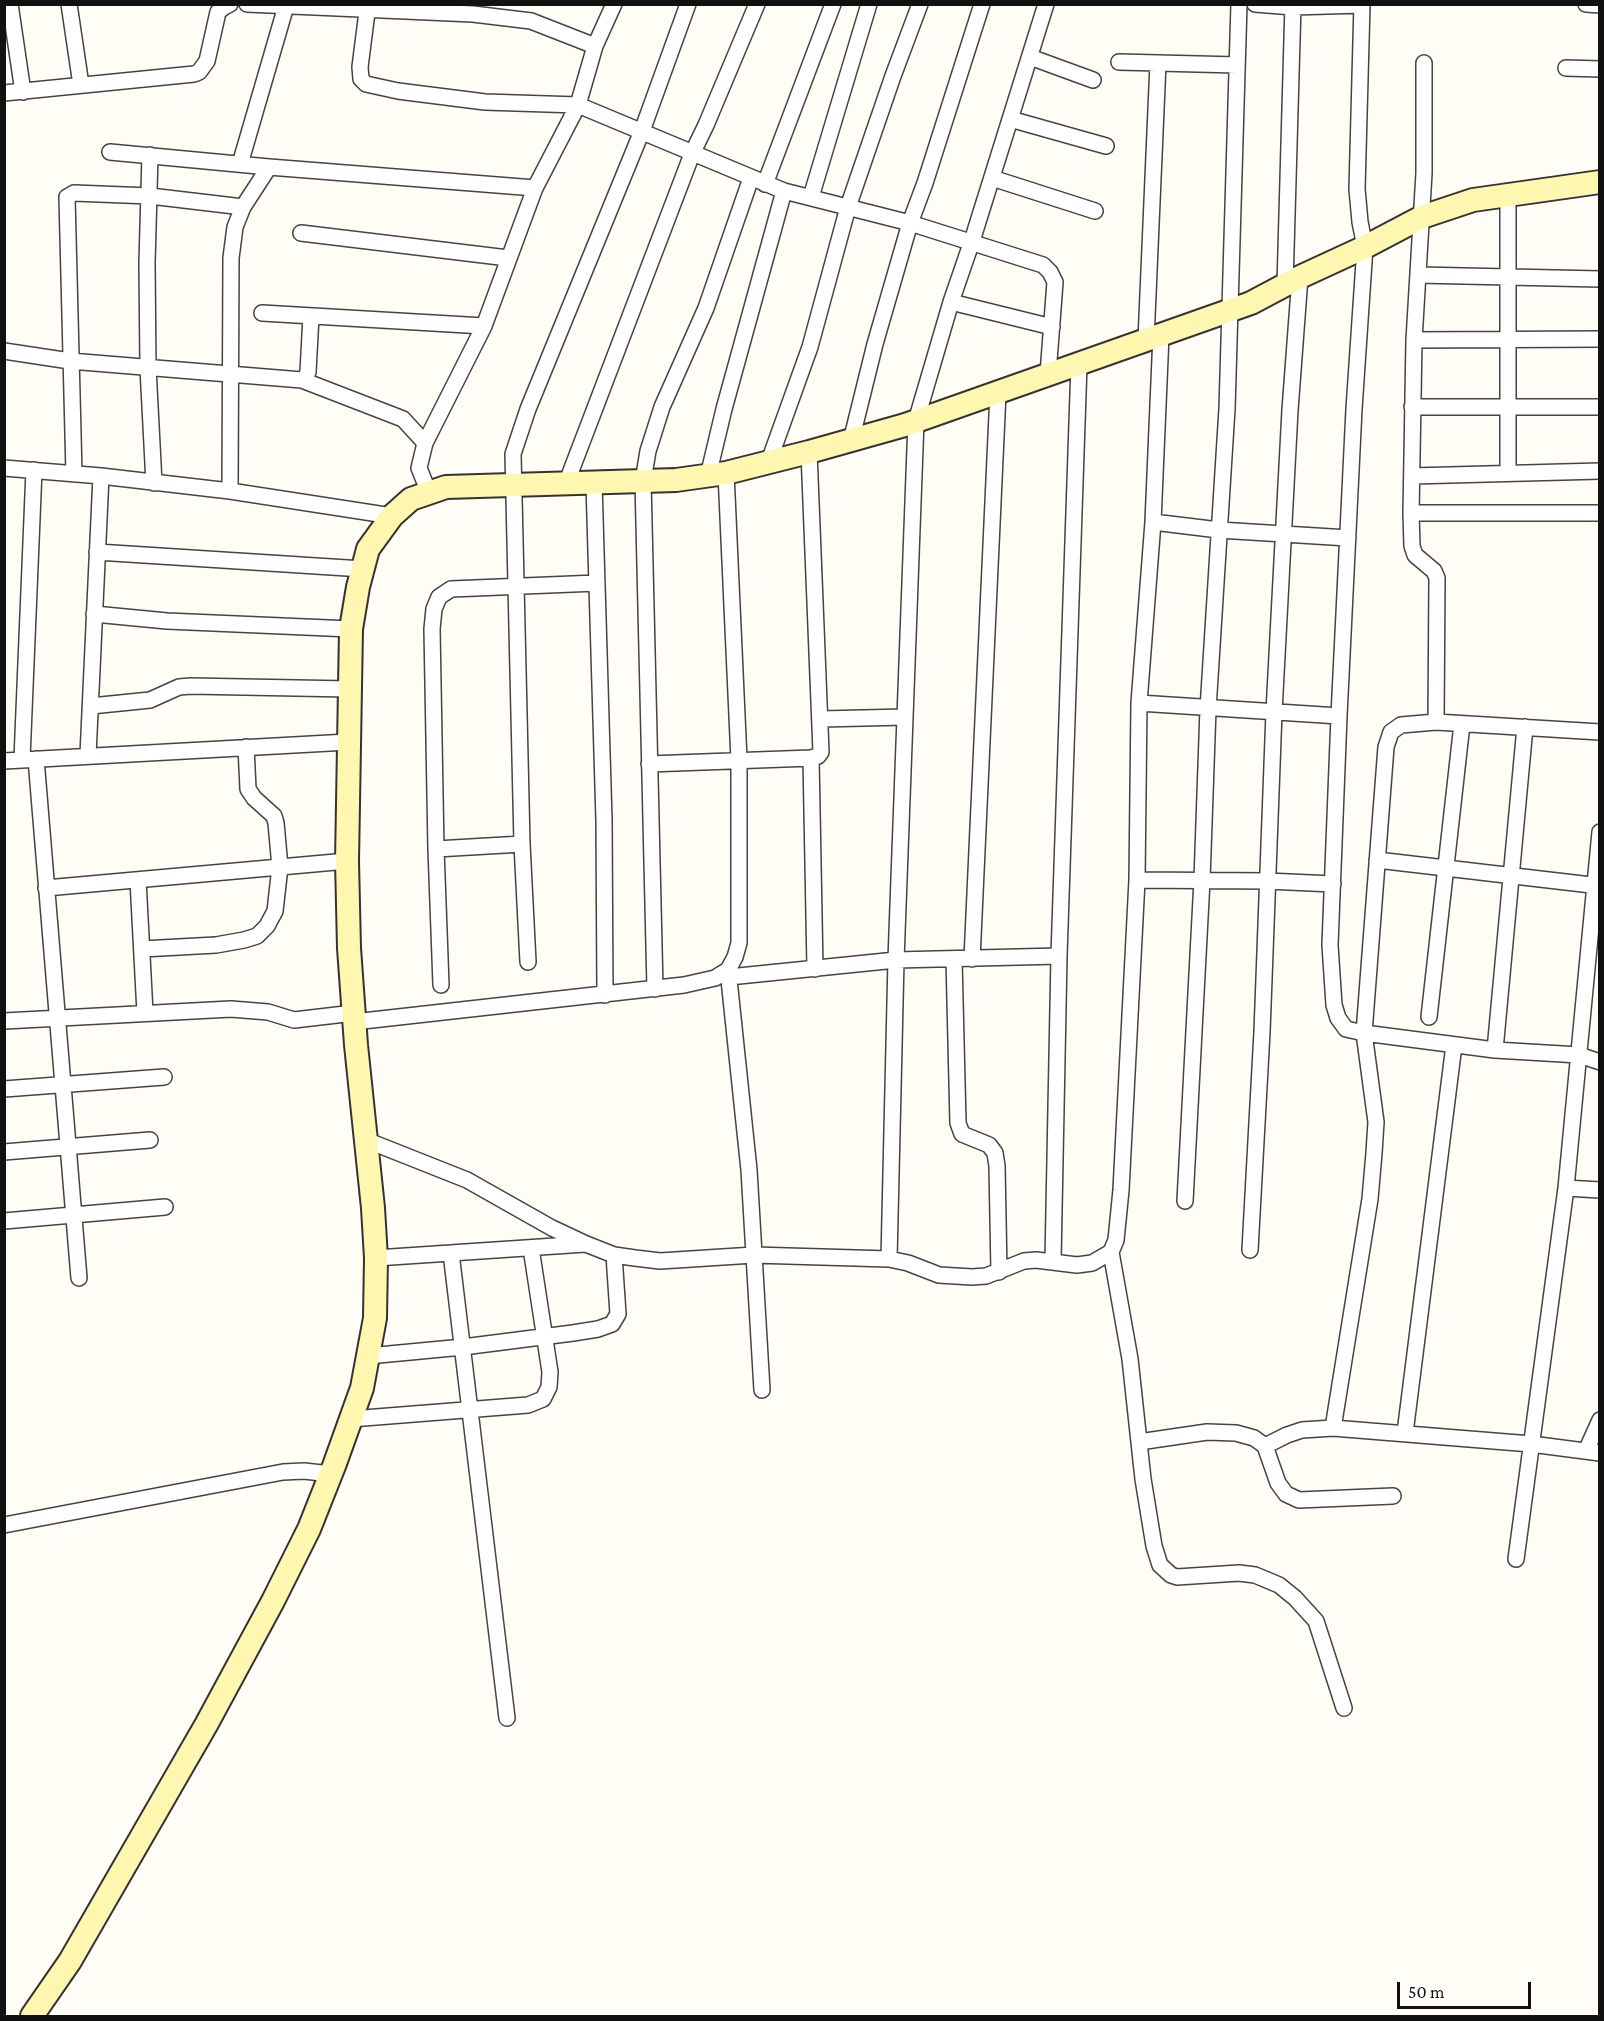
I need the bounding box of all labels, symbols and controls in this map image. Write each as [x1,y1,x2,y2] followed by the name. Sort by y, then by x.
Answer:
[1400,1970,1534,2008] scale bar
[1408,1982,1445,2002] text: 50 m

